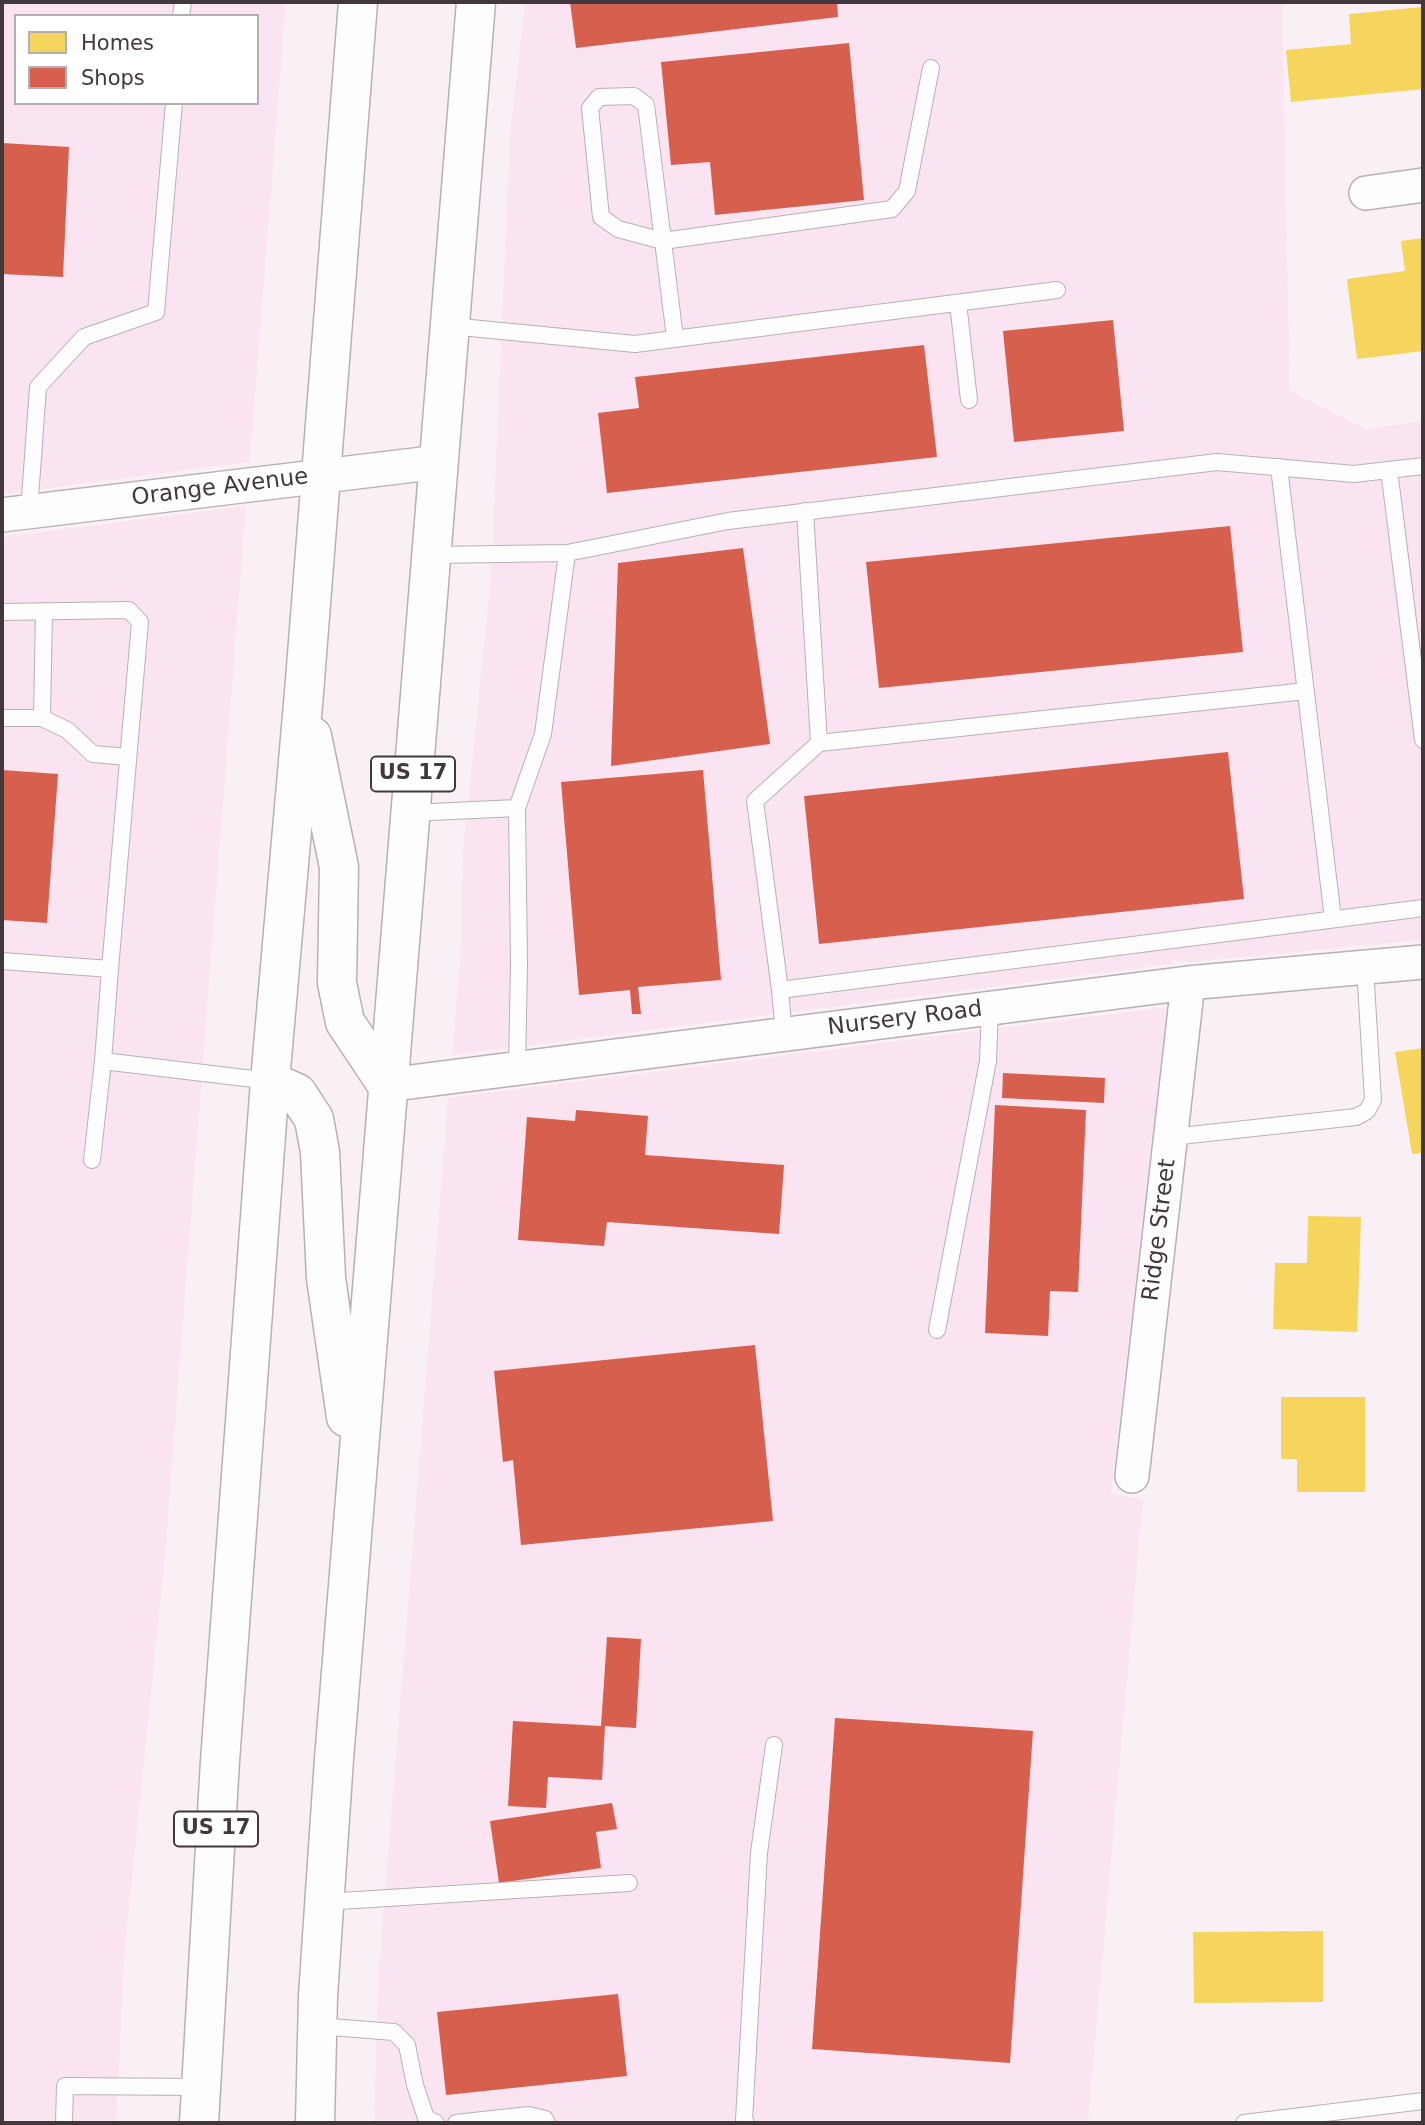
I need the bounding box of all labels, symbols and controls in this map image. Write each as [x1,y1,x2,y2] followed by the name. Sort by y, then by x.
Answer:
[14,14,259,105] legend
[81,31,154,55] text: Homes
[81,66,145,90] text: Shops
[130,463,310,513] street label: Orange Avenue
[371,756,455,792] road number: US 17
[826,996,984,1042] street label: Nursery Road
[1138,1157,1182,1303] street label: Ridge Street
[174,1812,258,1846] road number: US 17

